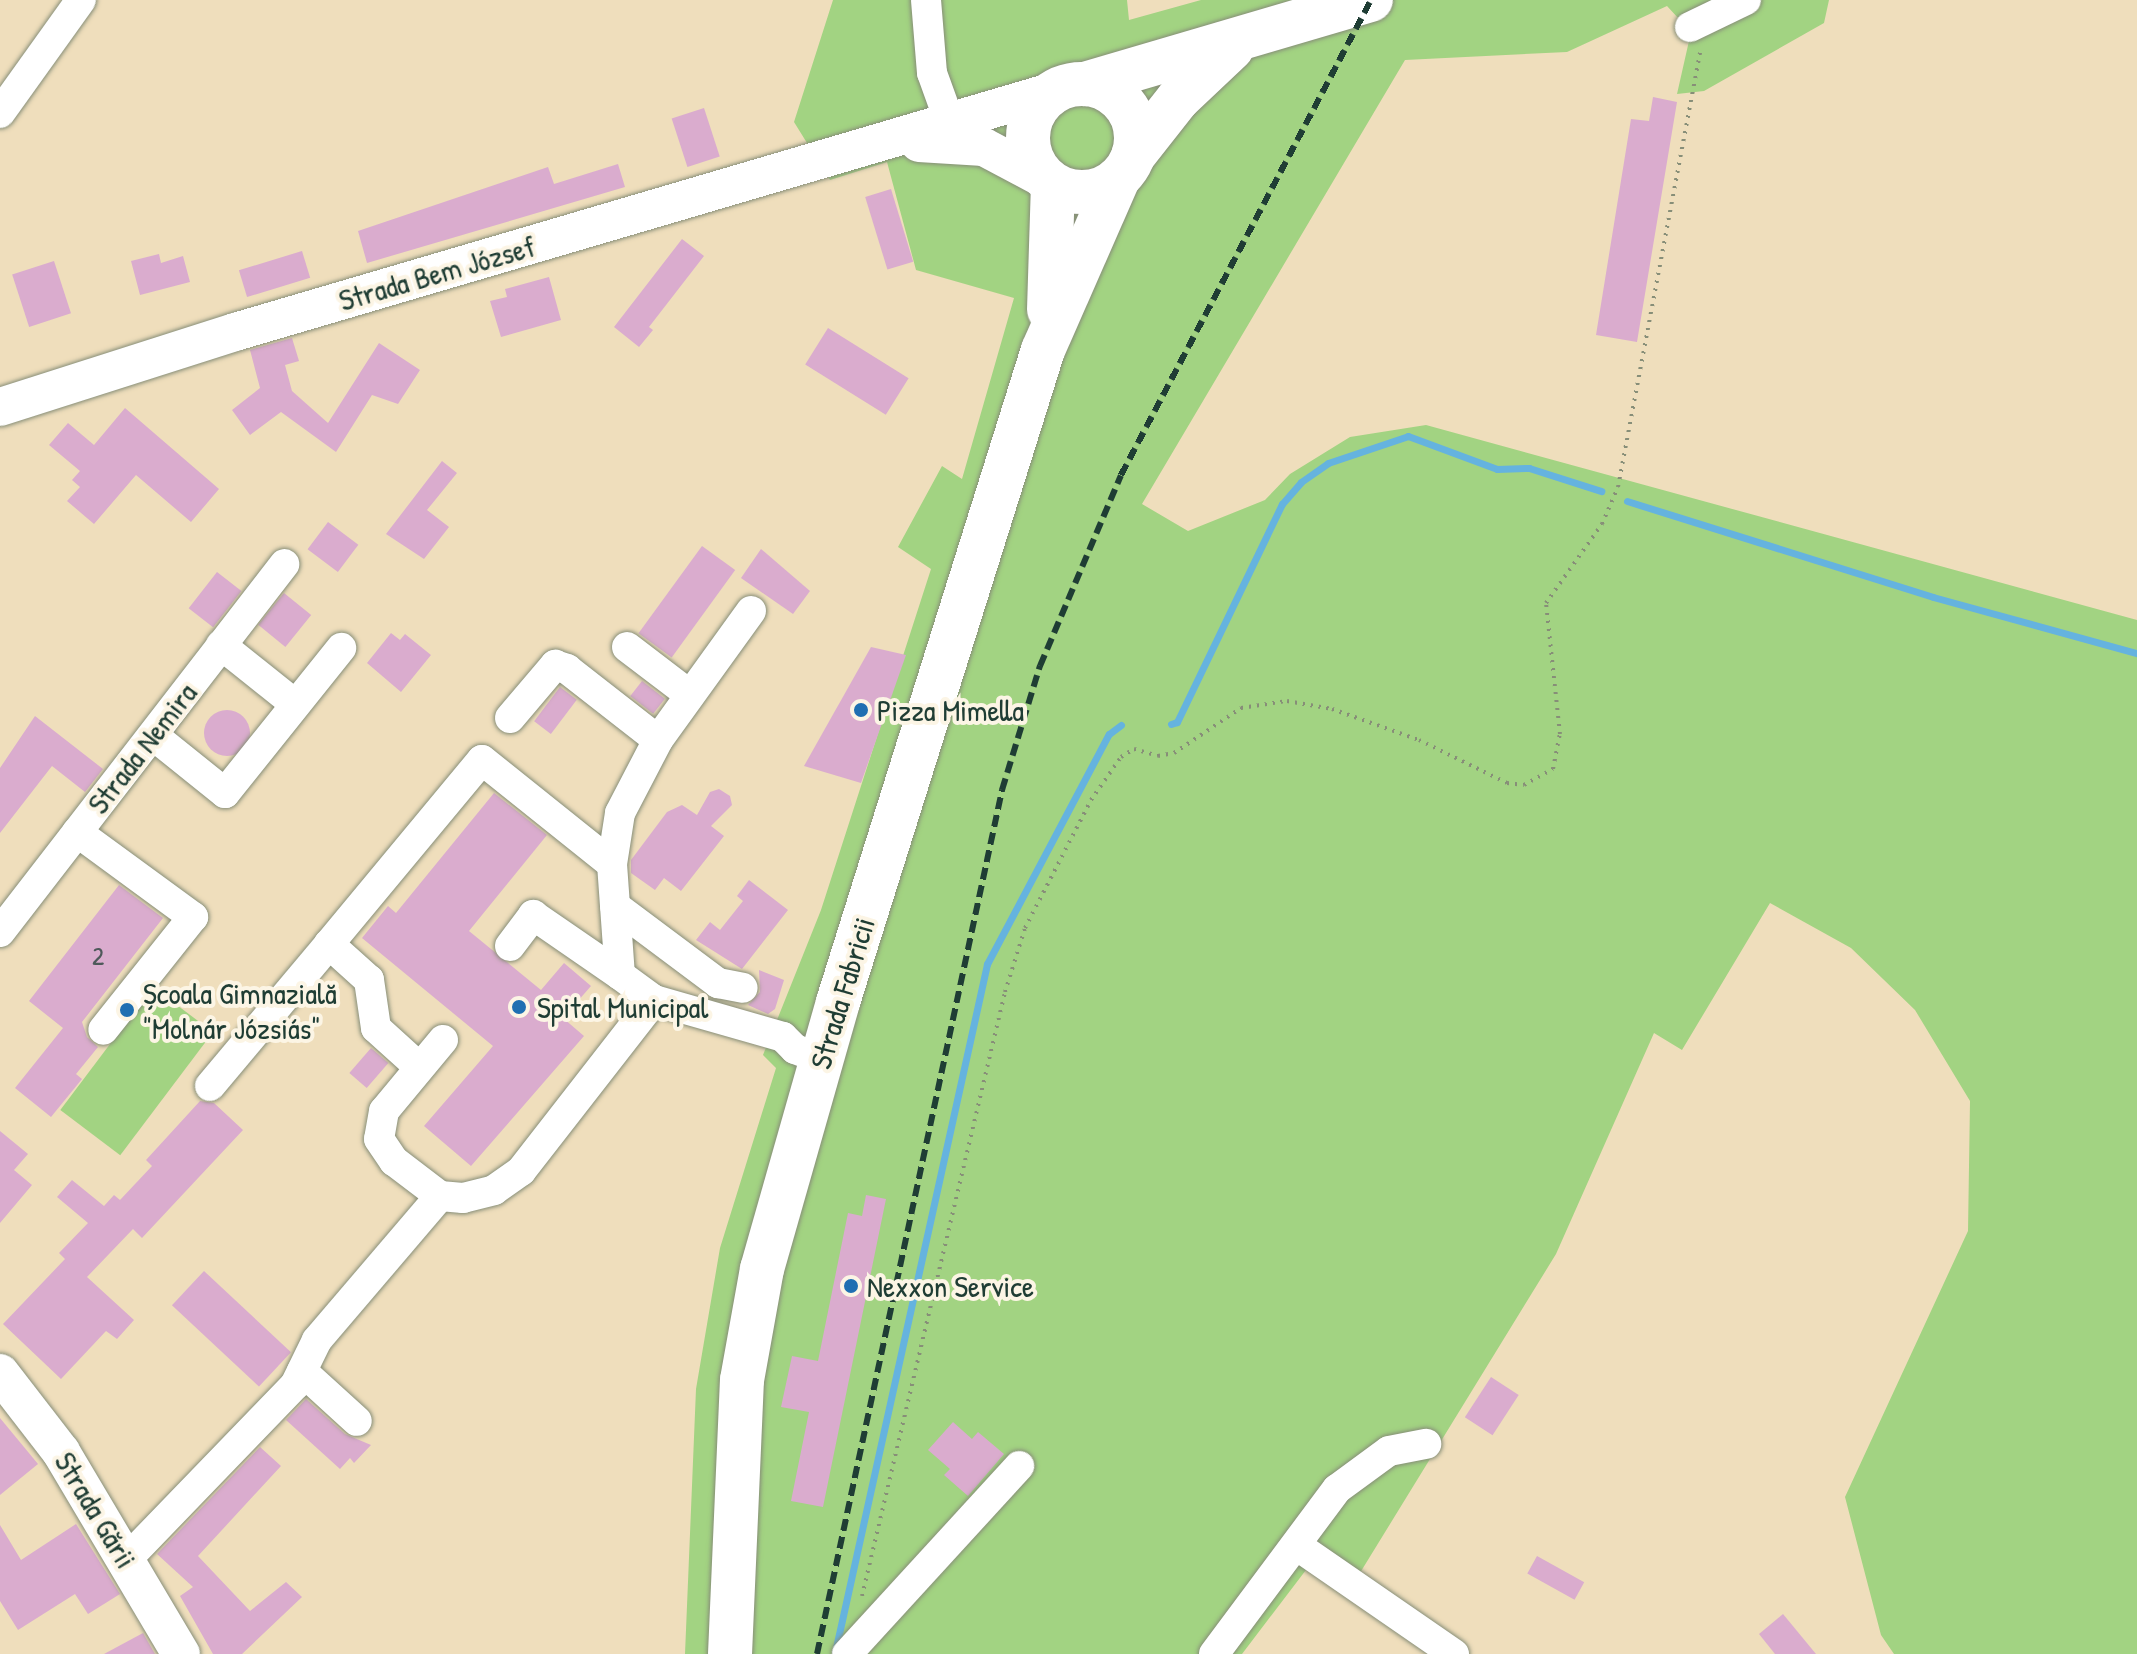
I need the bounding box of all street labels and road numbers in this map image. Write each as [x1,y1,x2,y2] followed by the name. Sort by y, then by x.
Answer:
[335,228,539,318] street label: Strada Bem József
[80,675,204,821] street label: Strada Nemira
[802,913,882,1073] street label: Strada Fabricii
[47,1445,145,1575] street label: Strada Gării

